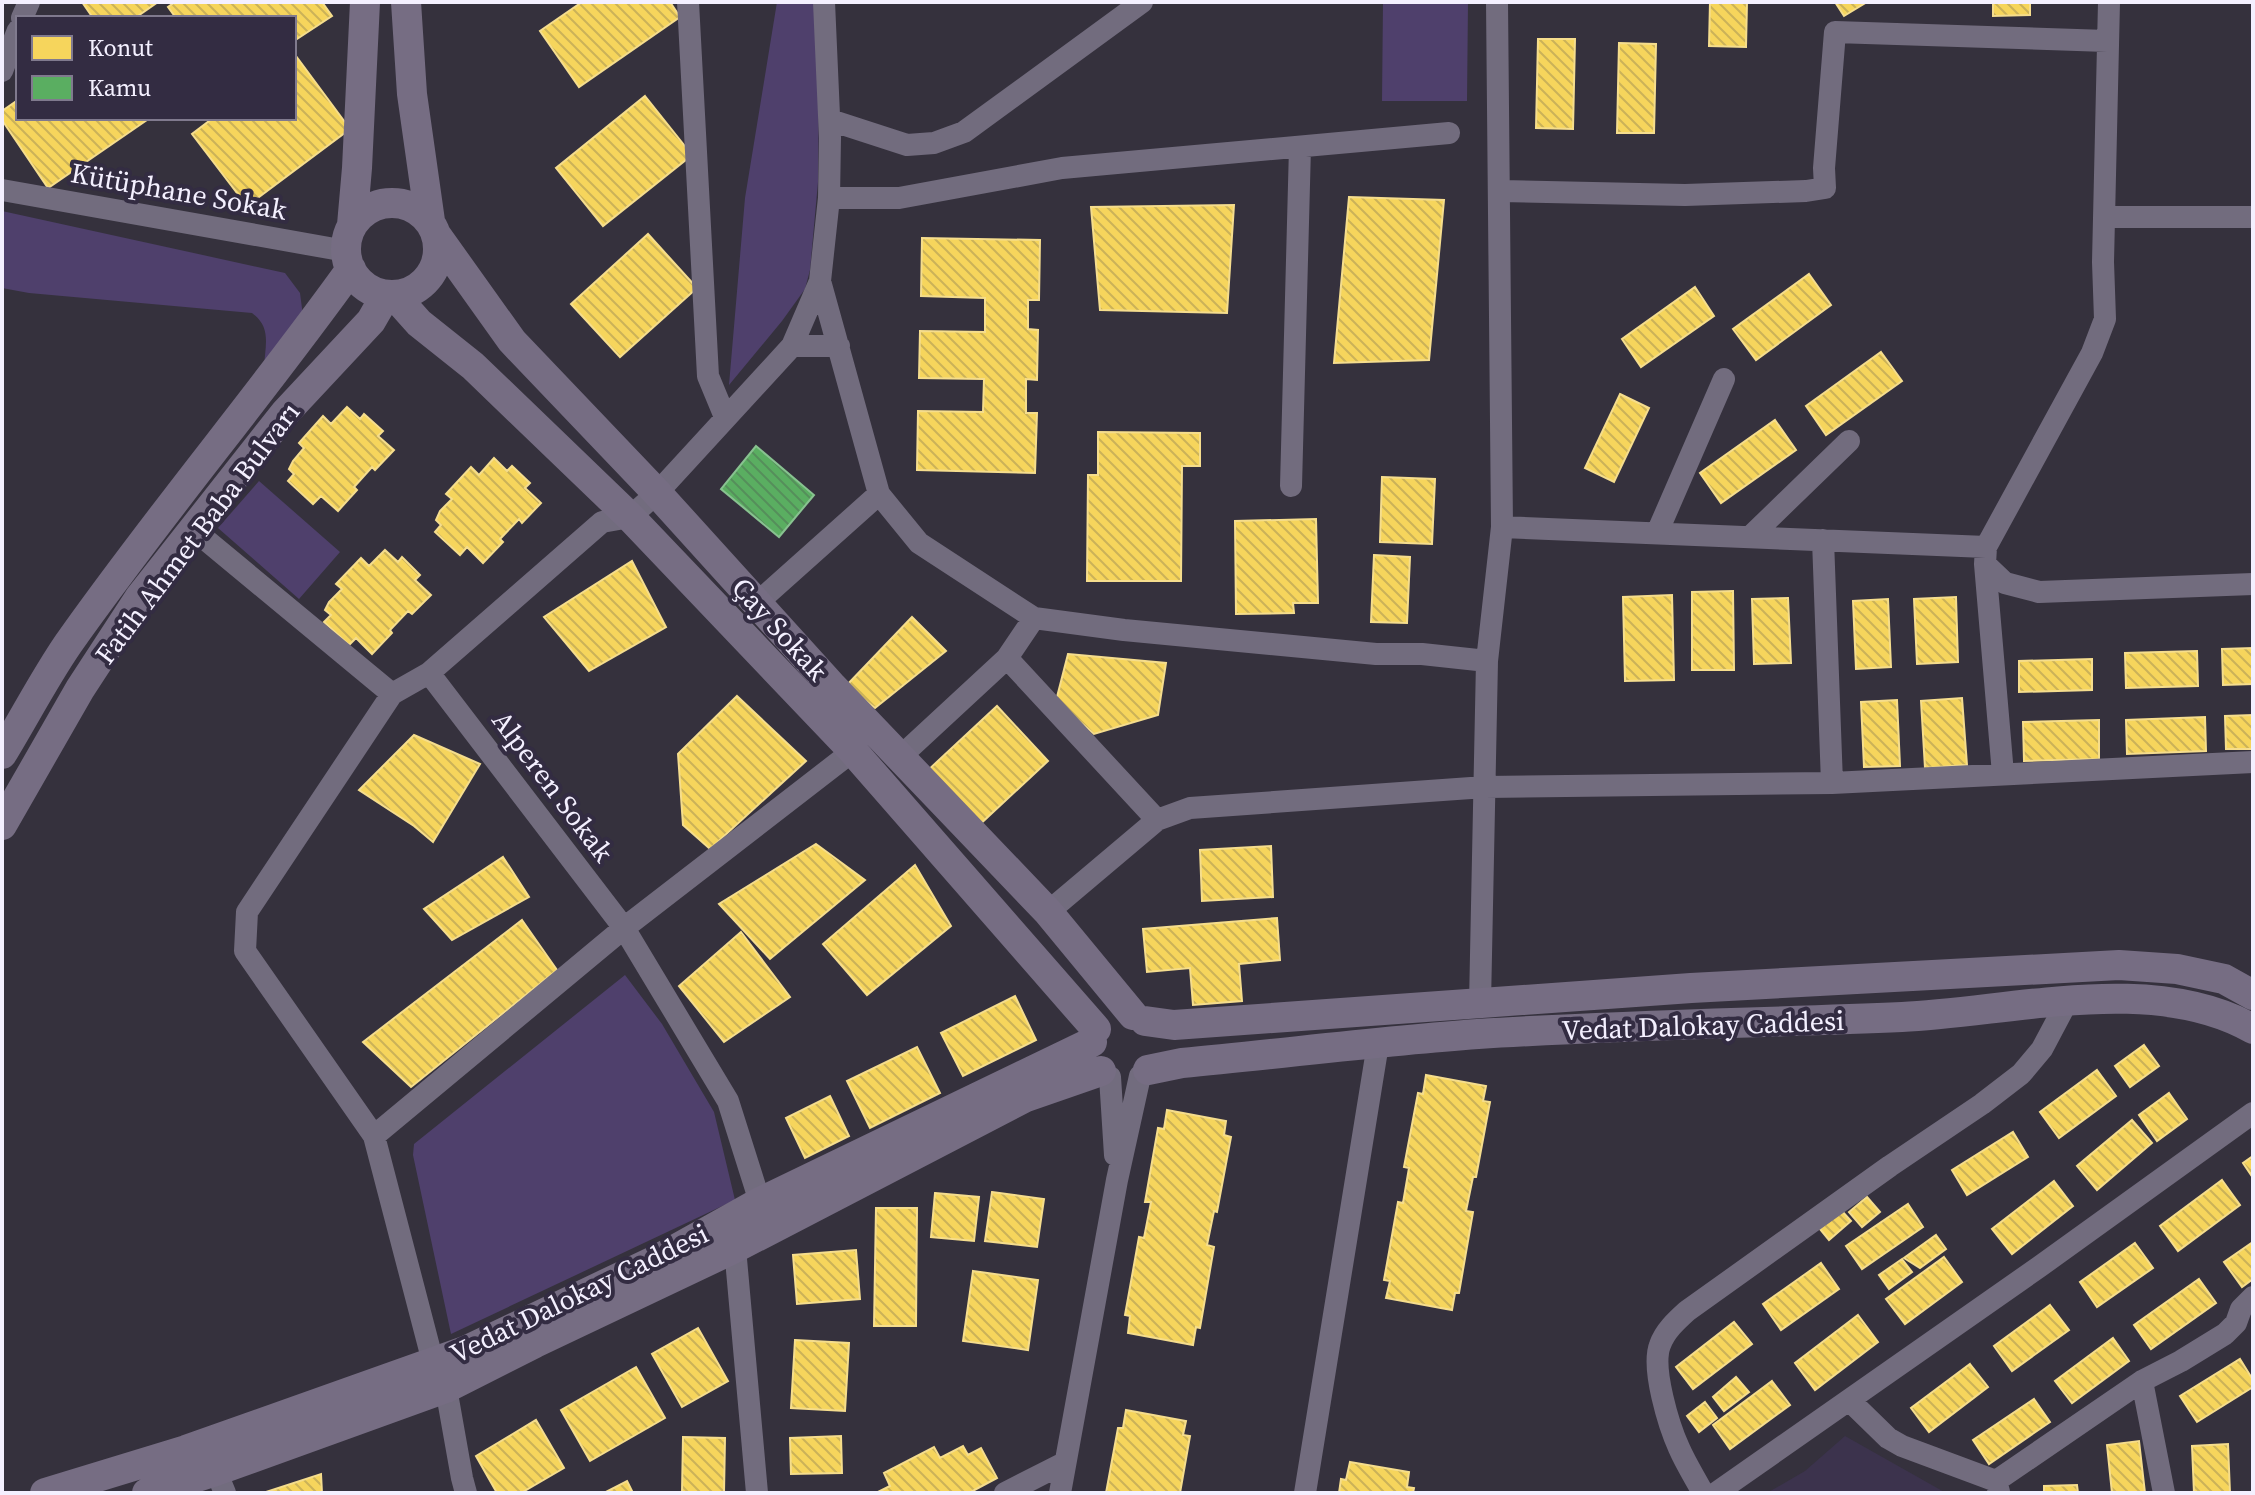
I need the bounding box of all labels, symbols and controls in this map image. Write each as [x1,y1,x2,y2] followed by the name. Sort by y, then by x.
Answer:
[16,16,296,120] legend
[88,31,153,64] text: Konut
[88,71,151,104] text: Kamu
[68,153,291,229] street label: Kütüphane Sokak
[86,394,308,672] street label: Fatih Ahmet Baba Bulvarı
[723,569,837,689] street label: Çay Sokak
[483,702,623,870] street label: Alperen Sokak
[1561,1001,1845,1049] street label: Vedat Dalokay Caddesi
[444,1214,714,1372] street label: Vedat Dalokay Caddesi

